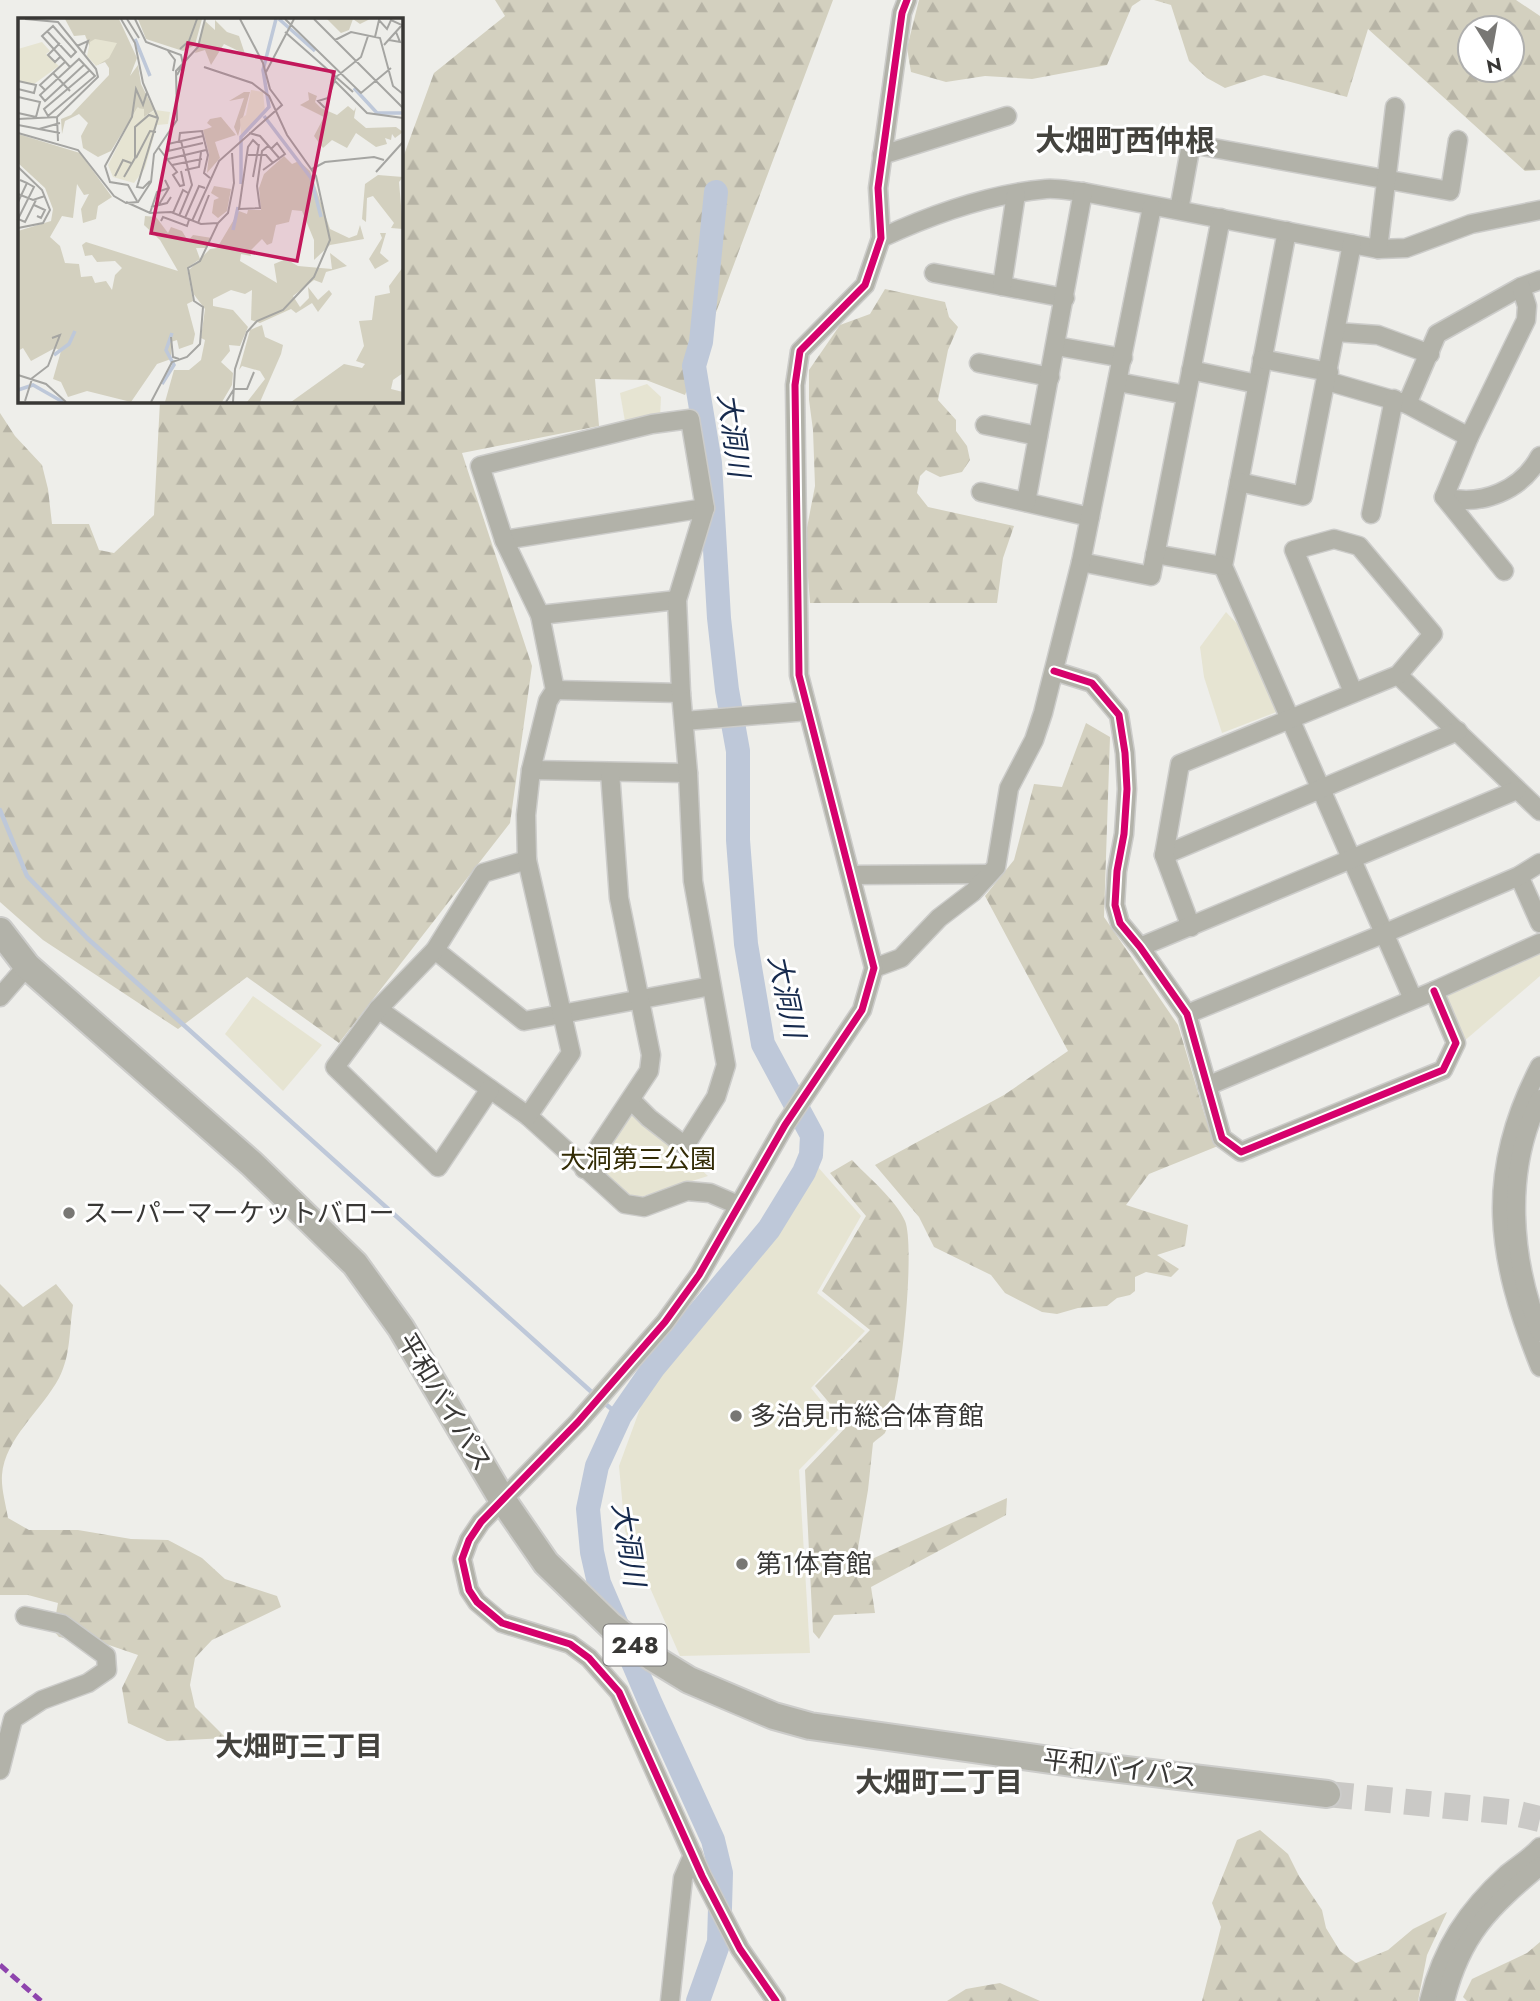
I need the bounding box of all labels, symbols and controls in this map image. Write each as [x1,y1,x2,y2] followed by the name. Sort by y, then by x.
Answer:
[1456,14,1526,84] north arrow
[18,18,402,402] inset map
[1484,51,1504,80] text: N
[1035,119,1215,162] district label: 大畑町西仲根
[707,391,760,482] water label: 大洞川
[758,951,816,1044] water label: 大洞川
[560,1140,716,1178] park label: 大洞第三公園
[83,1194,395,1232] place label: スーパーマーケットバロー
[61,1205,77,1221] marker: スーパーマーケットバロー
[389,1326,501,1478] street label: 平和バイパス
[750,1397,984,1435] place label: 多治見市総合体育館
[728,1408,744,1424] marker: 多治見市総合体育館
[602,1499,656,1592] water label: 大洞川
[756,1545,872,1583] place label: 第1体育館
[734,1556,750,1572] marker: 第1体育館
[604,1624,666,1666] road number: 248
[215,1726,383,1767] district label: 大畑町三丁目
[1041,1740,1199,1796] street label: 平和バイパス
[855,1762,1023,1803] district label: 大畑町二丁目

